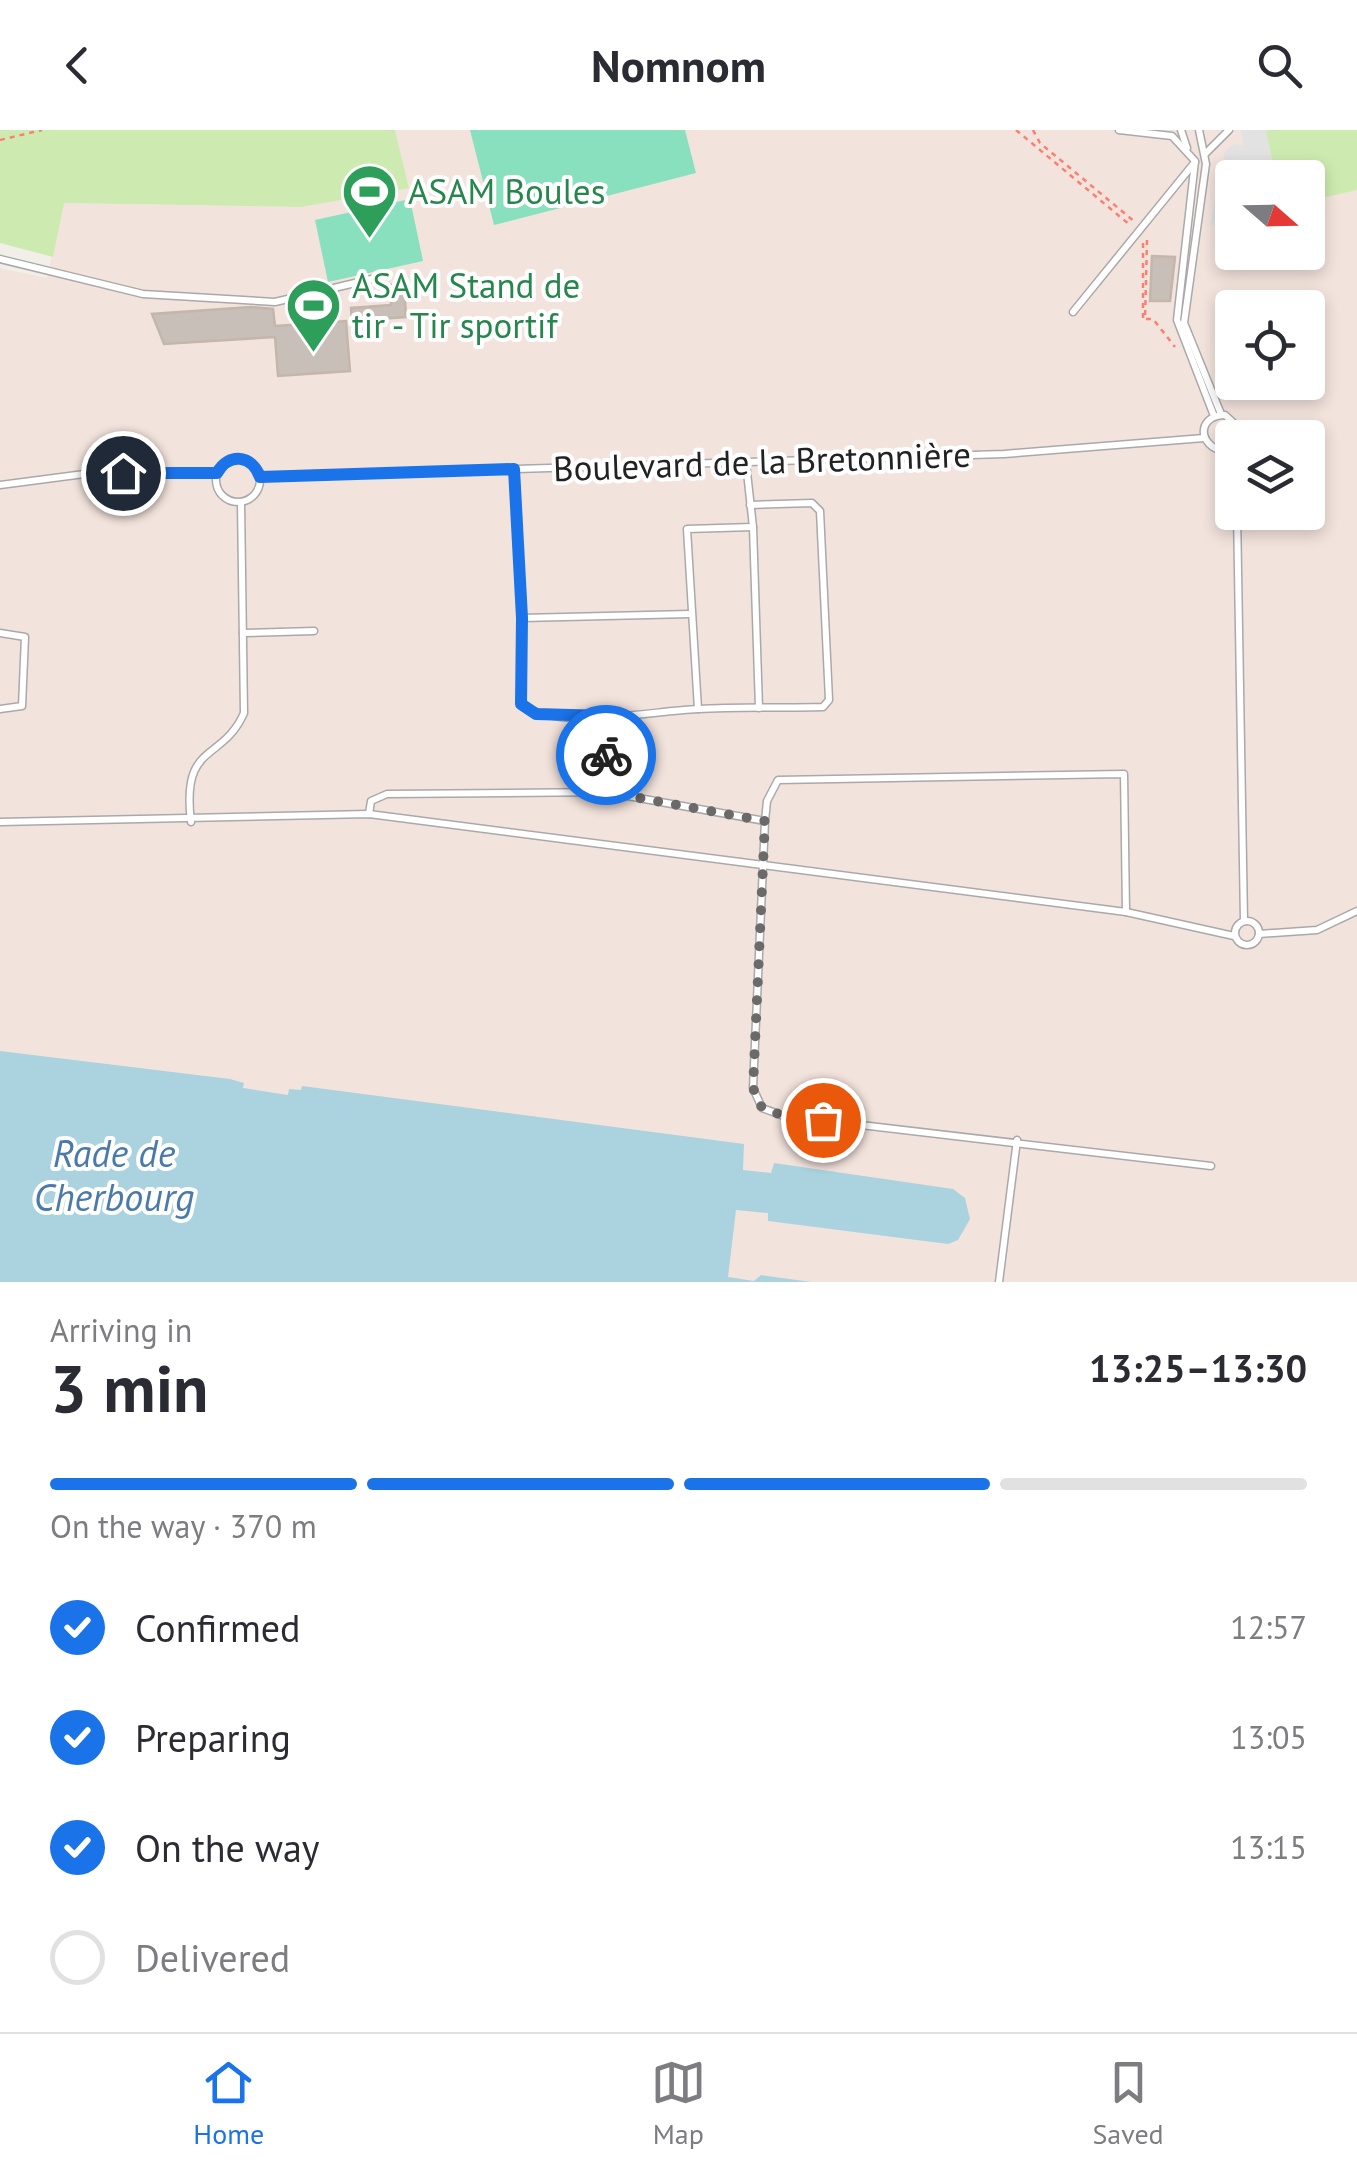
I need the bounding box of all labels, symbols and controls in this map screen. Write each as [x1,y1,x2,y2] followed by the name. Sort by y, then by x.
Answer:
[591,36,766,94] text: Nomnom
[50,38,105,93] icon: back
[1252,38,1307,93] icon: search
[1215,160,1325,270] north arrow
[1215,160,1325,530] map controls
[339,161,399,240] sports icon: ASAM Boules
[408,168,605,214] place label: ASAM Boules
[352,262,580,348] place label: ASAM Stand de tir - Tir sportif
[283,275,343,354] sports icon: ASAM Stand de tir - Tir sportif
[1215,290,1325,400] button: locate
[1215,420,1325,530] button: layers
[81,431,166,516] pin
[552,431,972,491] street label: Boulevard de la Bretonnière
[96,446,151,501] icon: home
[556,705,656,805] courier
[579,728,634,783] icon: bike
[781,1078,866,1163] pin
[796,1093,851,1148] icon: bag
[34,1128,194,1221] water label: Rade de Cherbourg
[50,1309,192,1351] text: Arriving in
[1089,1343,1307,1392] text: 13:25–13:30
[50,1346,209,1430] text: 3 min
[50,1505,317,1547] text: On the way · 370 m
[50,1600,105,1655] icon: check
[135,1603,301,1652] text: Confirmed
[1230,1606,1307,1648] text: 12:57
[50,1710,105,1765] icon: check
[135,1713,291,1762] text: Preparing
[1230,1716,1307,1758] text: 13:05
[50,1820,105,1875] icon: check
[135,1823,320,1872] text: On the way
[1230,1826,1307,1868] text: 13:15
[135,1933,290,1982] text: Delivered
[193,2055,264,2152] tab: Home
[651,2055,706,2152] tab: Map
[1092,2055,1164,2152] tab: Saved

